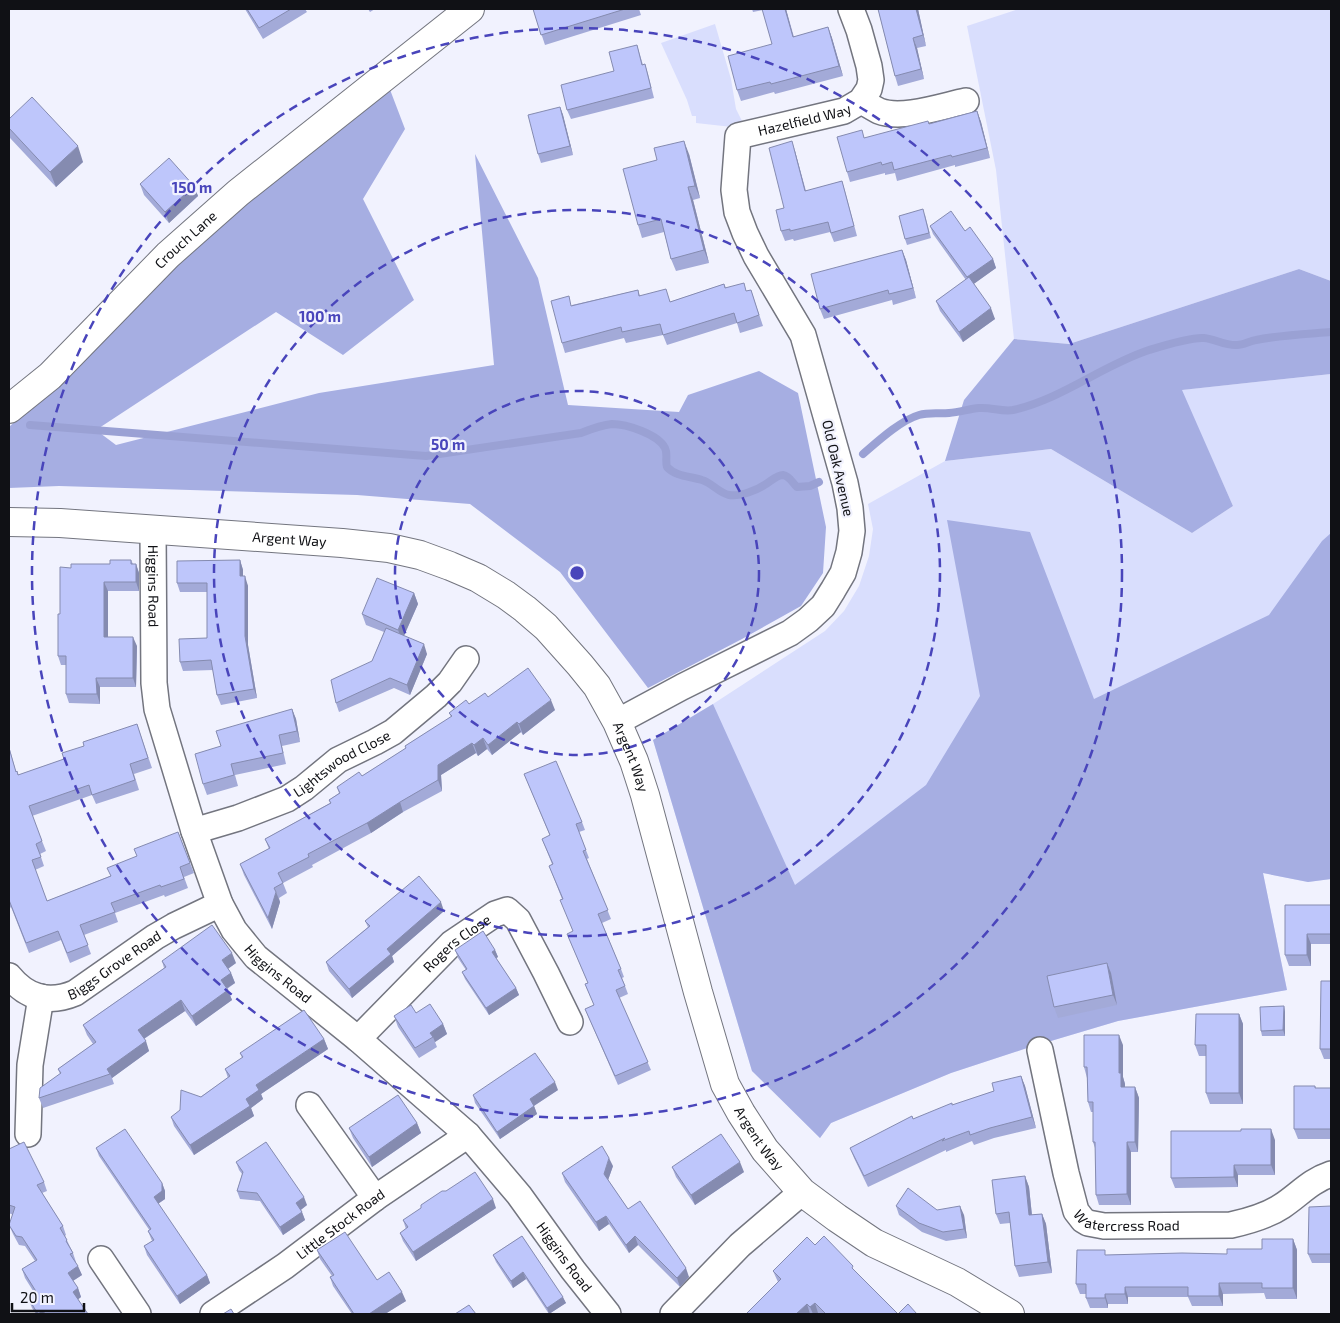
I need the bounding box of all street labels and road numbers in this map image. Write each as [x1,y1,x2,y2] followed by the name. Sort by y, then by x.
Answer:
[756,99,855,139] street label: Hazelfield Way
[151,207,220,272] street label: Crouch Lane
[819,418,858,518] street label: Old Oak Avenue
[252,528,328,550] street label: Argent Way
[145,545,163,627] street label: Higgins Road
[610,719,653,795] street label: Argent Way
[290,726,393,801] street label: Lightswood Close
[419,910,494,975] street label: Rogers Close
[65,926,164,1003] street label: Biggs Grove Road
[241,941,315,1006] street label: Higgins Road
[731,1104,788,1174] street label: Argent Way
[293,1185,388,1263] street label: Little Stock Road
[1070,1206,1180,1234] street label: Watercress Road
[533,1219,596,1295] street label: Higgins Road

